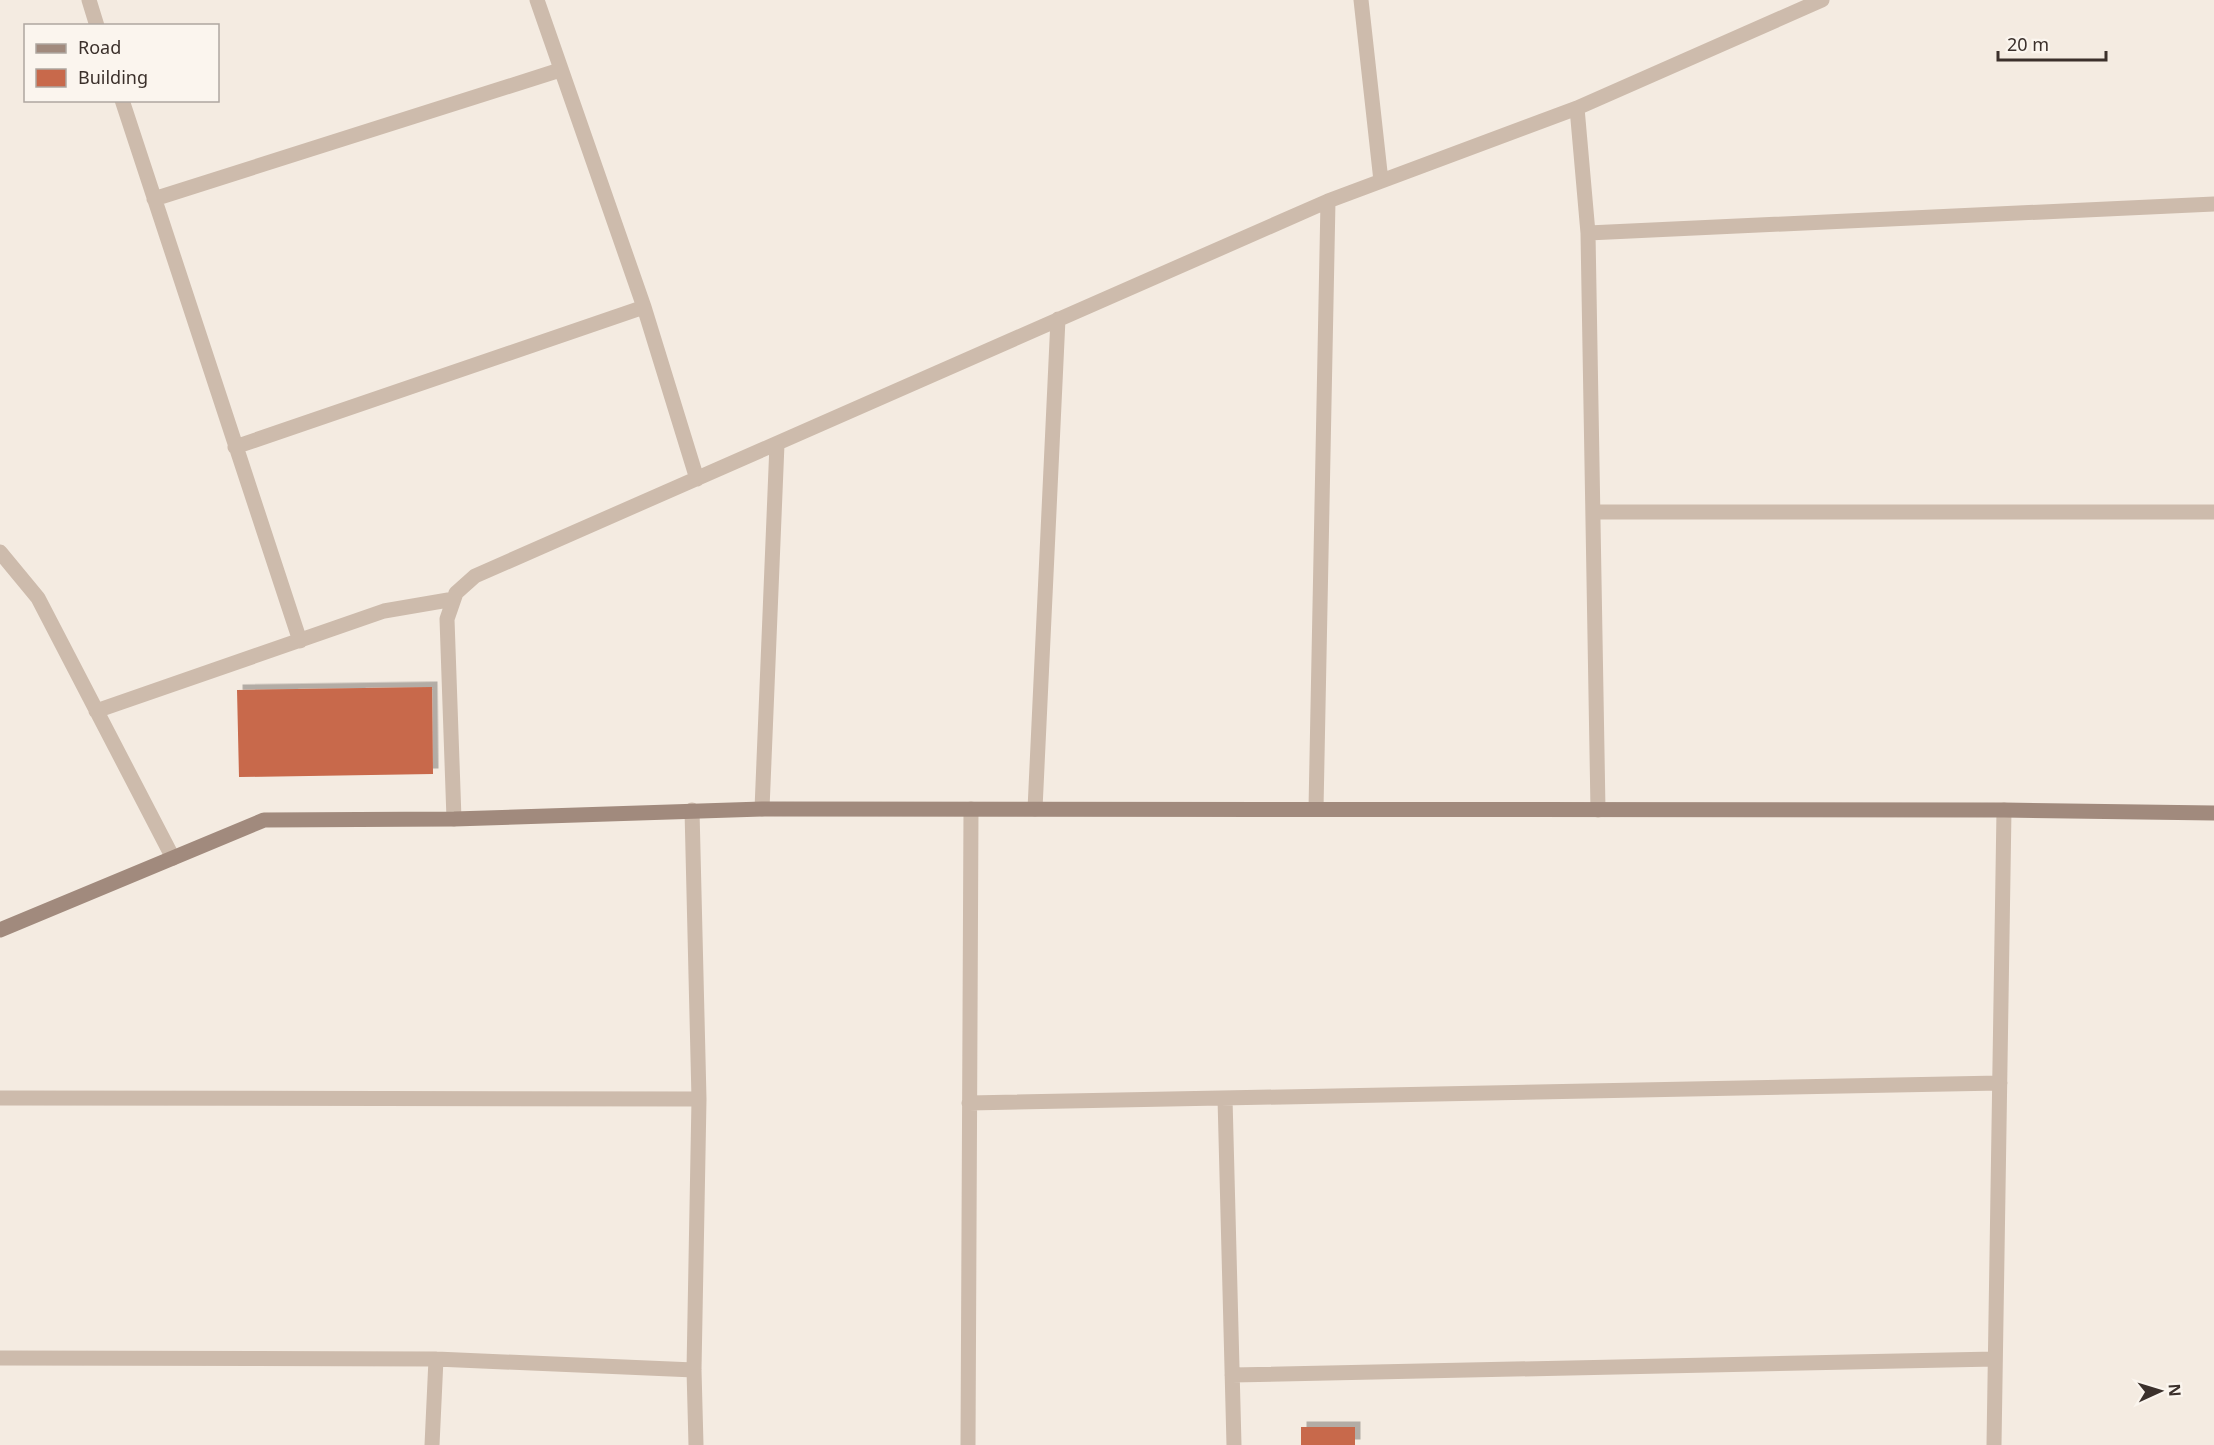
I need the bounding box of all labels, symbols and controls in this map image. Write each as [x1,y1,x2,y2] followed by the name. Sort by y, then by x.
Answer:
[24,24,219,102] legend
[1998,24,2106,62] scale bar
[2007,32,2049,56] text: 20 m
[78,35,121,59] text: Road
[78,65,148,89] text: Building
[2130,1361,2190,1421] north arrow
[2164,1383,2186,1397] text: N

